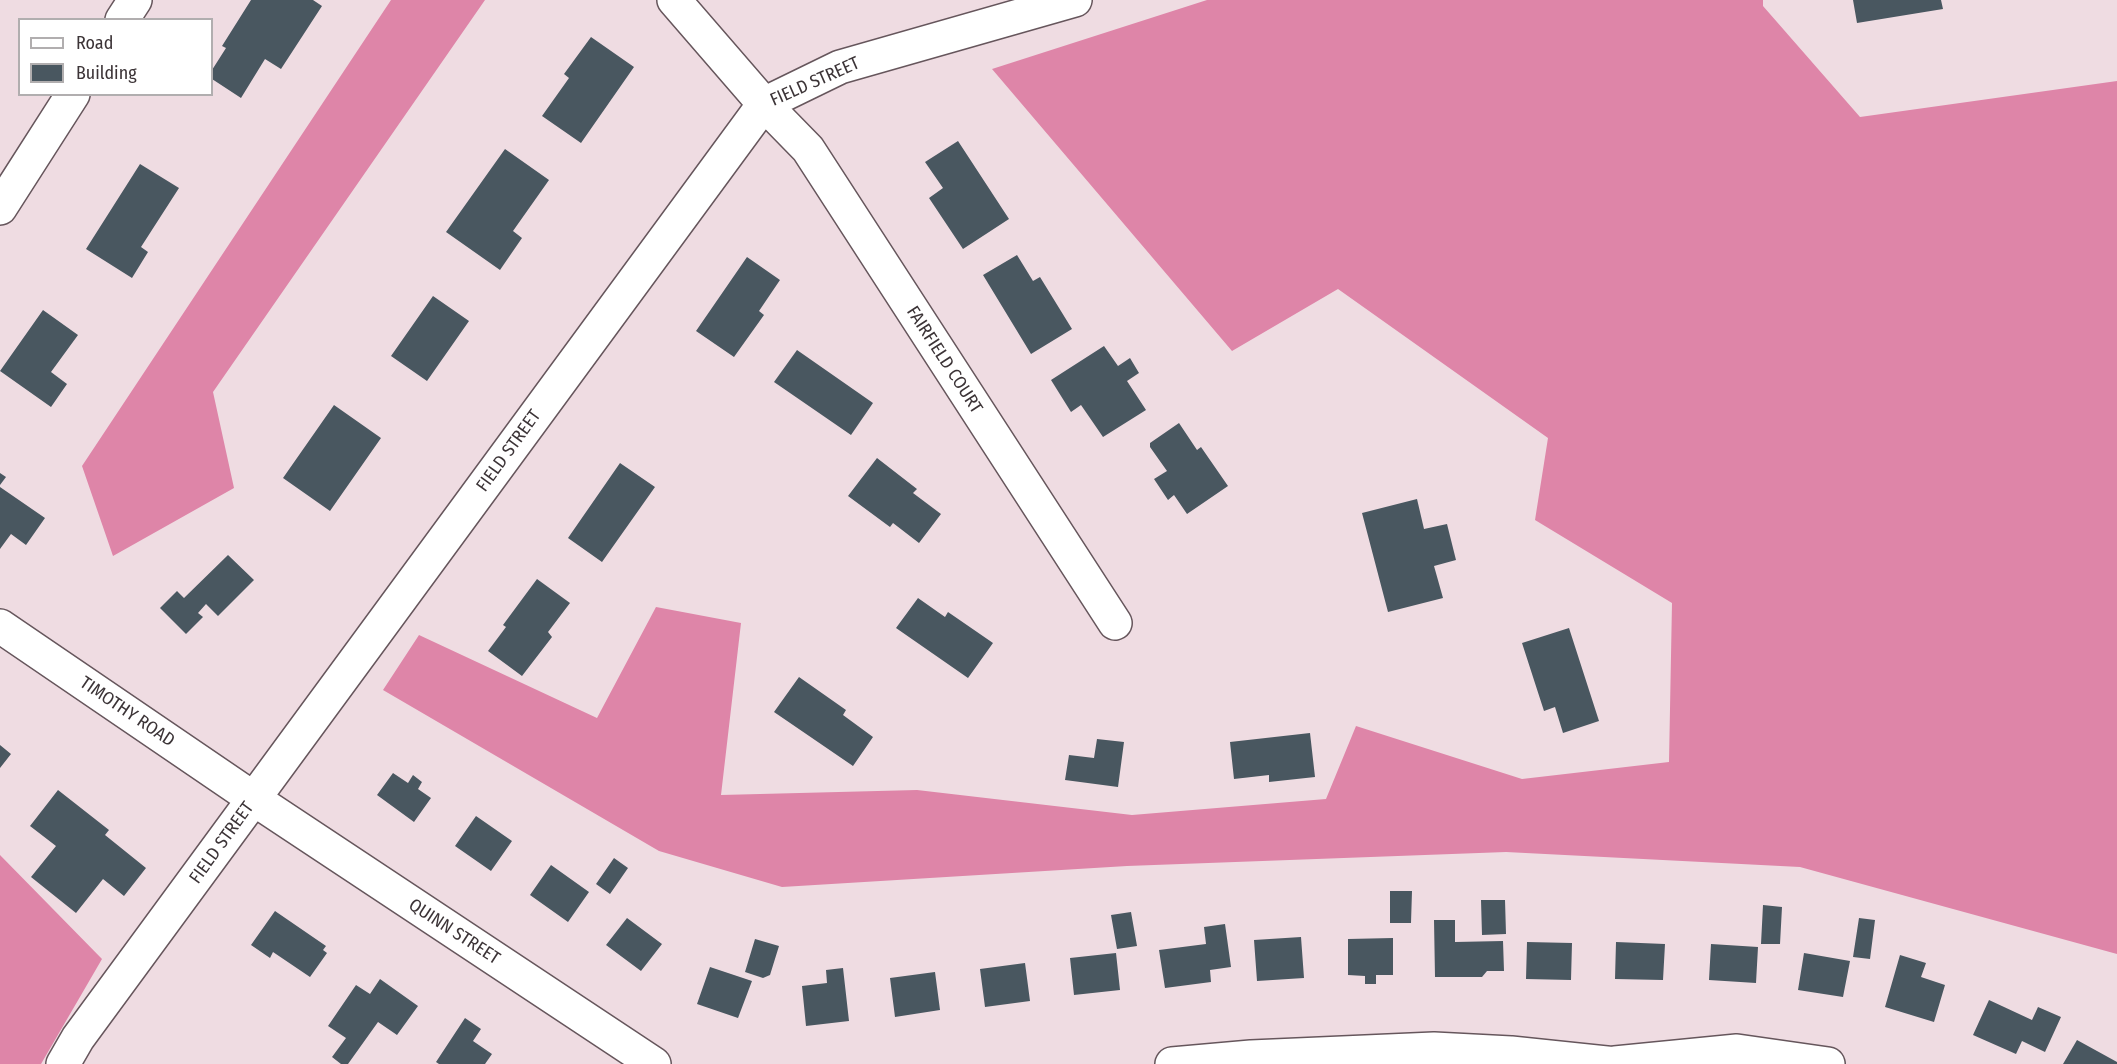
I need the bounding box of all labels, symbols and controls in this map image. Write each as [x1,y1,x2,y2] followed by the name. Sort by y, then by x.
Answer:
[18,18,213,96] legend
[76,32,113,54] text: Road
[767,53,863,111] street label: FIELD STREET
[76,62,137,84] text: Building
[901,302,987,418] street label: FAIRFIELD COURT
[472,406,546,496] street label: FIELD STREET
[76,672,178,752] street label: TIMOTHY ROAD
[185,798,259,888] street label: FIELD STREET
[404,894,504,970] street label: QUINN STREET

